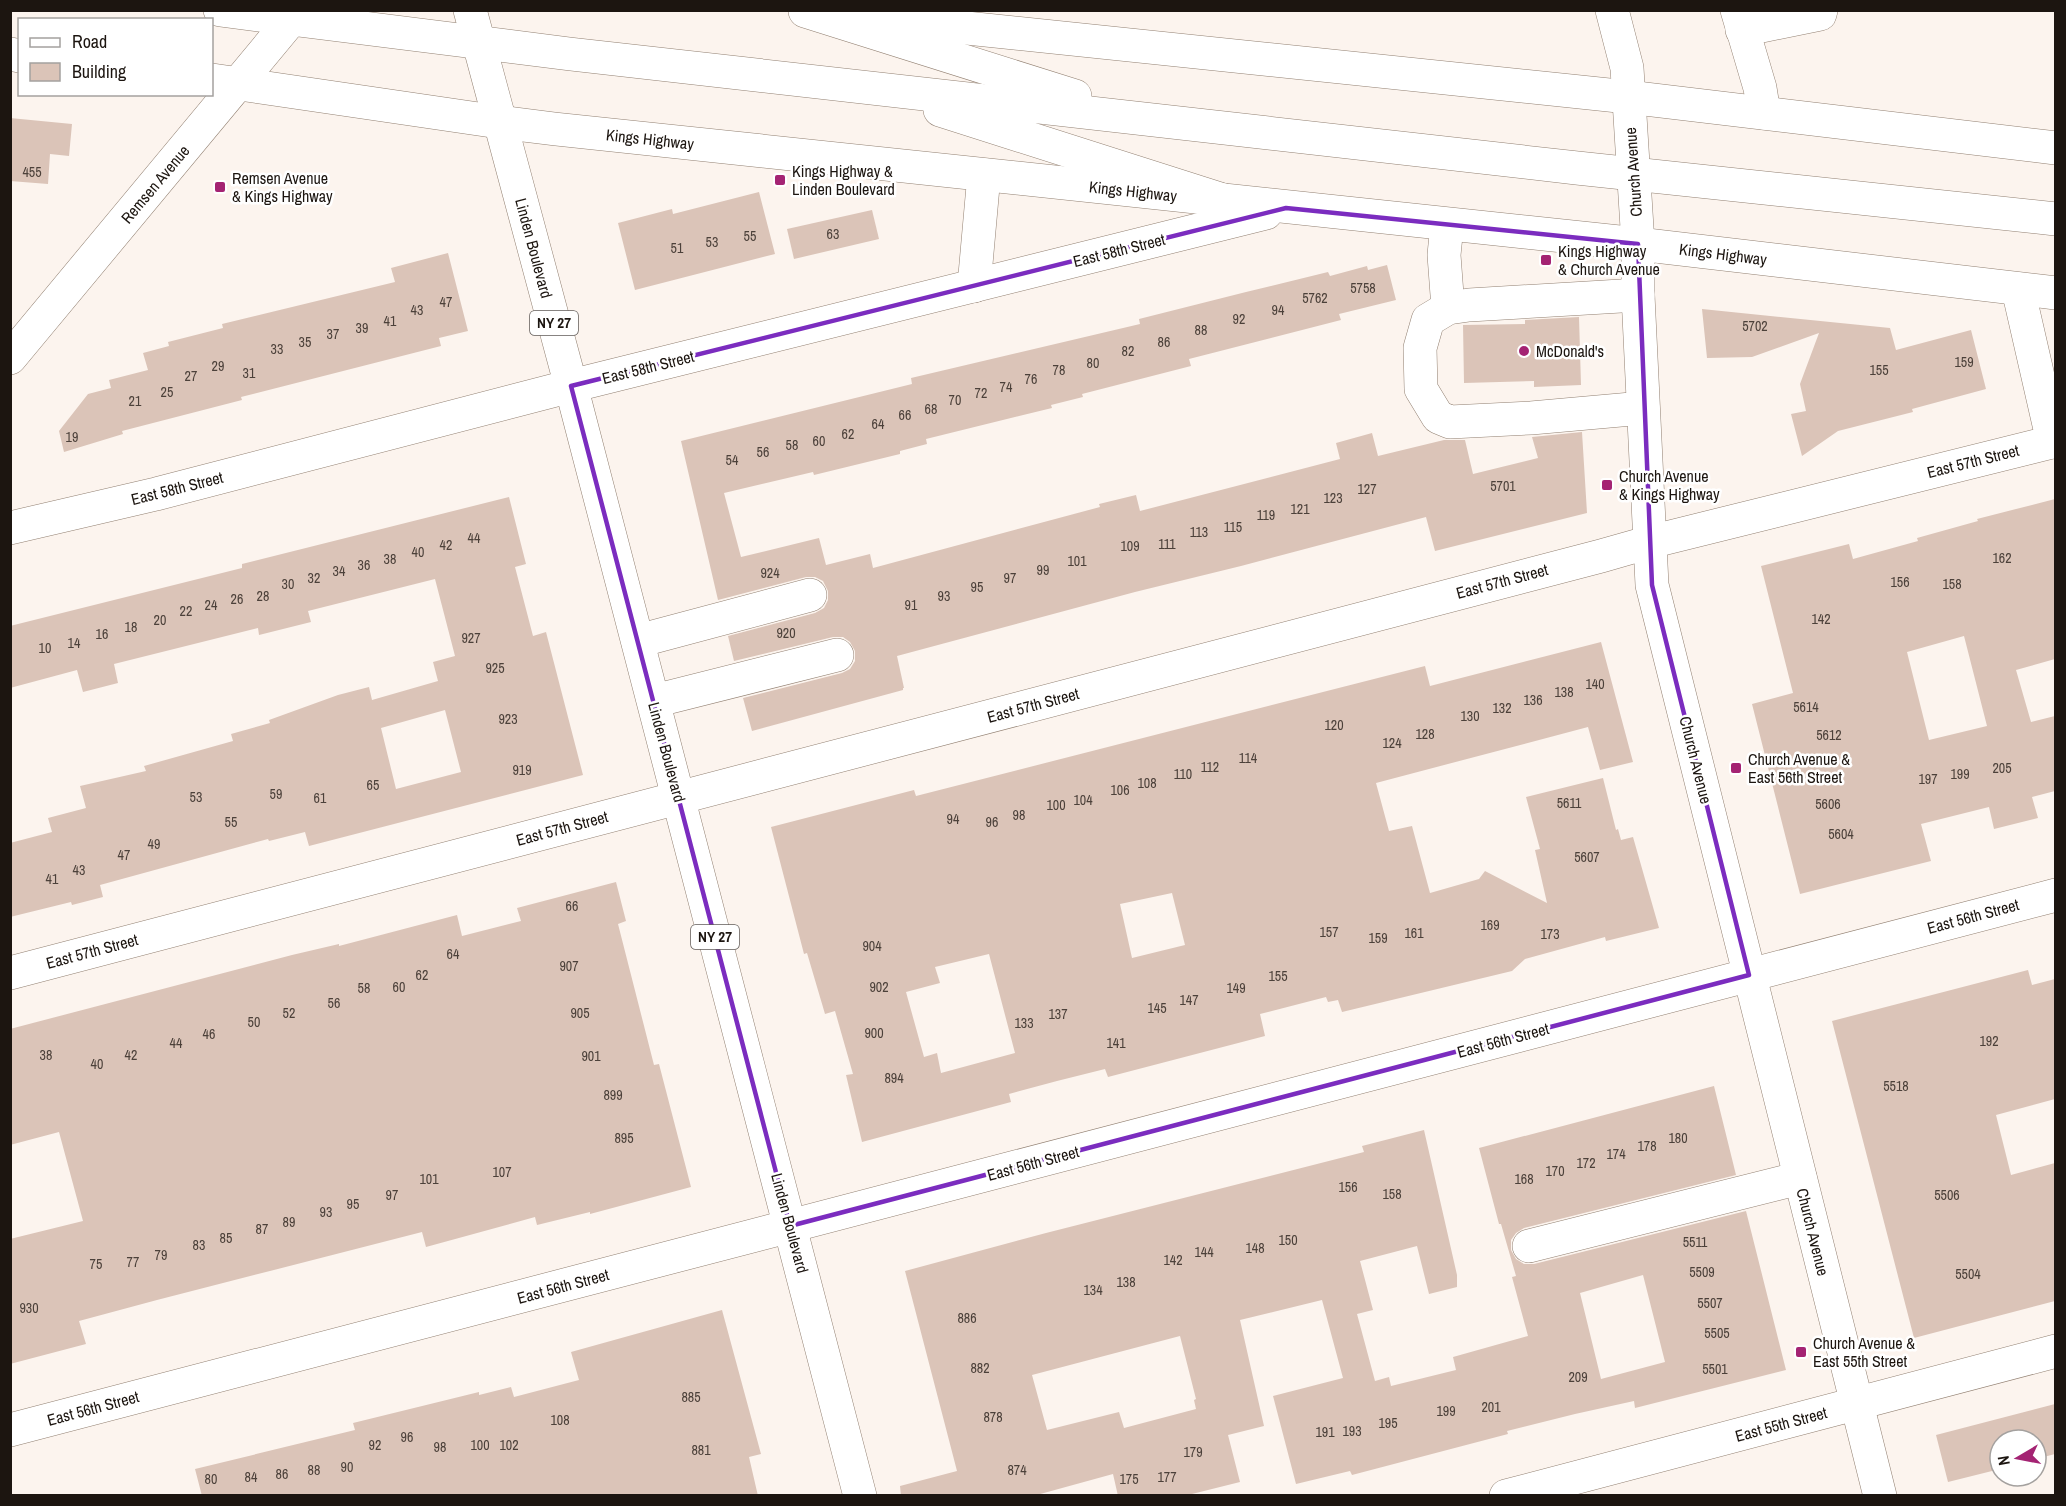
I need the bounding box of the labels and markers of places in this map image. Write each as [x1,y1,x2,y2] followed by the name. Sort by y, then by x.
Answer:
[792,160,895,200] place label: Kings Highway & Linden Boulevard
[232,167,333,207] place label: Remsen Avenue & Kings Highway
[773,173,787,187] marker: Kings Highway & Linden Boulevard
[213,180,227,194] marker: Remsen Avenue & Kings Highway
[1558,240,1660,280] place label: Kings Highway & Church Avenue
[1539,253,1553,267] marker: Kings Highway & Church Avenue
[1536,340,1604,362] place label: McDonald's
[1517,344,1531,358] marker: McDonald's
[1619,465,1720,505] place label: Church Avenue & Kings Highway
[1600,478,1614,492] marker: Church Avenue & Kings Highway
[1748,748,1850,788] place label: Church Avenue & East 56th Street
[1729,761,1743,775] marker: Church Avenue & East 56th Street
[1813,1332,1915,1372] place label: Church Avenue & East 55th Street
[1794,1345,1808,1359] marker: Church Avenue & East 55th Street

